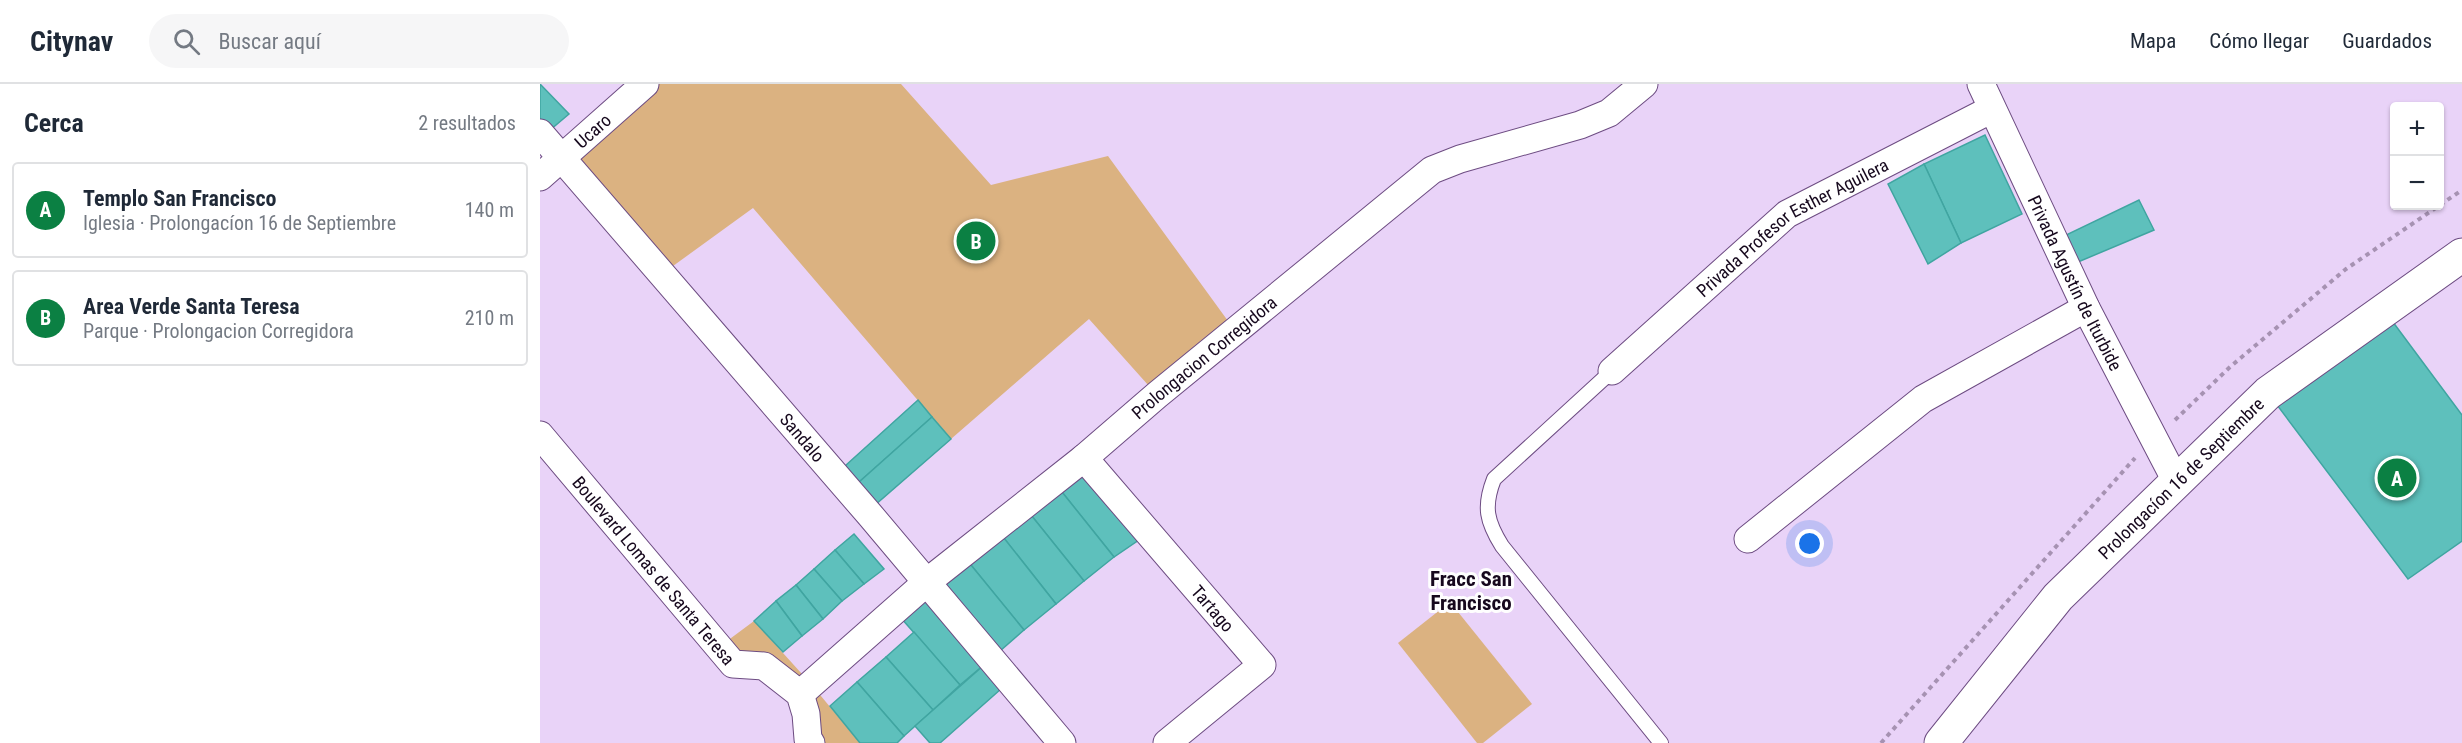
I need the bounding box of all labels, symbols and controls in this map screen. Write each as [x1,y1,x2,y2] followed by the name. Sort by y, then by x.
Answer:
[149,14,569,68] search box
[30,25,113,58] text: Citynav
[170,25,203,58] icon: search
[218,29,321,54] text: Buscar aquí
[2130,29,2176,53] text: Mapa
[2209,29,2309,53] text: Cómo llegar
[2342,29,2432,53] text: Guardados
[2390,102,2444,210] map controls
[2390,102,2444,156] button: +
[24,108,84,138] text: Cerca
[570,109,615,152] street label: Ucaro
[418,111,516,135] text: 2 resultados
[1692,154,1892,301] street label: Privada Profesor Esther Aguilera
[2390,156,2444,210] button: −
[83,186,276,211] text: Templo San Francisco
[2024,192,2127,374] street label: Privada Agustín de Iturbide
[40,198,51,222] text: A
[465,198,514,222] text: 140 m
[83,211,396,235] text: Iglesia · Prolongacíon 16 de Septiembre
[956,218,996,264] pin: B
[1127,291,1280,423] street label: Prolongacion Corregidora
[83,294,300,319] text: Area Verde Santa Teresa
[40,306,51,330] text: B
[465,306,514,330] text: 210 m
[83,319,354,343] text: Parque · Prolongacion Corregidora
[2093,393,2268,563] street label: Prolongacíon 16 de Septiembre
[776,409,830,466] street label: Sandalo
[2378,456,2416,500] pin: A
[569,472,740,669] street label: Boulevard Lomas de Santa Teresa
[1795,529,1824,558] your location
[1430,567,1512,615] district label: Fracc San Francisco
[1187,580,1239,636] street label: Tartago

